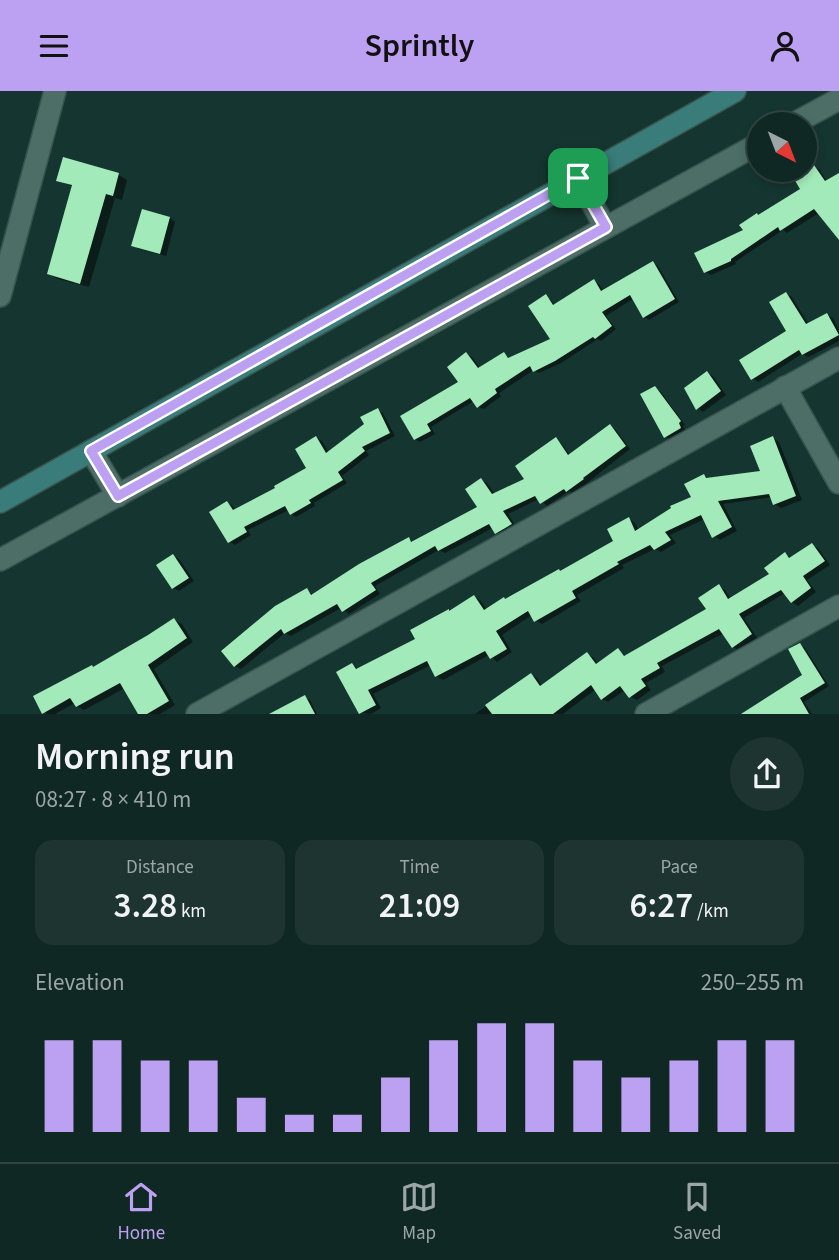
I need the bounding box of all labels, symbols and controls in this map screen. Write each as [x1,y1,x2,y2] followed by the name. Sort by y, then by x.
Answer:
[365,23,474,69] text: Sprintly
[35,27,73,65] icon: menu
[766,27,804,65] icon: person
[747,112,817,182] north arrow
[747,112,817,182] map controls
[548,148,608,208] pin
[559,159,597,197] icon: arrive
[35,730,235,784] text: Morning run
[730,737,804,811] button: share
[35,783,191,816] text: 08:27 · 8 × 410 m
[126,854,194,881] text: Distance
[399,854,440,881] text: Time
[661,854,698,881] text: Pace
[114,881,177,931] text: 3.28
[379,881,460,931] text: 21:09
[630,881,693,931] text: 6:27
[177,898,206,925] text: km
[693,898,729,925] text: /km
[35,966,125,999] text: Elevation
[701,966,804,999] text: 250–255 m
[117,1178,165,1247] tab: Home
[400,1178,438,1247] tab: Map
[673,1178,722,1247] tab: Saved

